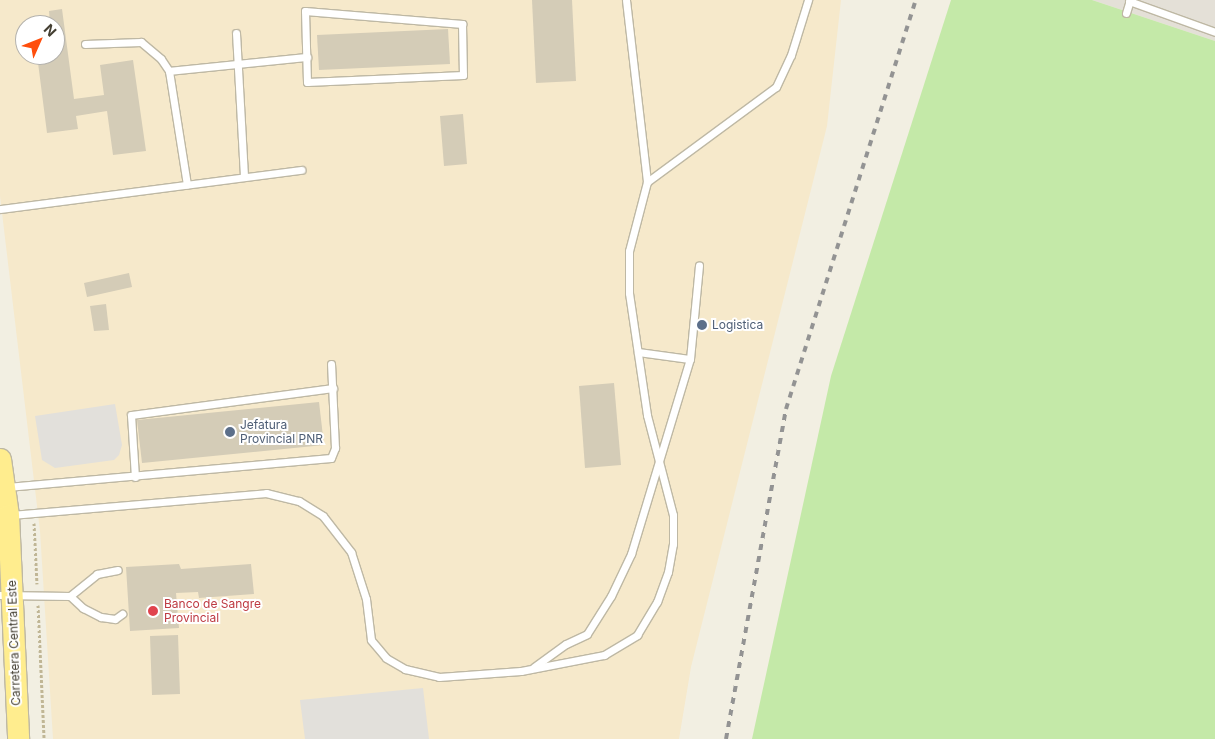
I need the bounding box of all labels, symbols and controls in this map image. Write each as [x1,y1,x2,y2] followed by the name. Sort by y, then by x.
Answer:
[15,15,65,65] north arrow
[41,20,60,40] text: N
[712,318,763,332] place label: Logistica
[696,319,708,331] marker: Logistica
[240,418,323,446] place label: Jefatura Provincial PNR
[224,426,236,438] marker: Jefatura Provincial PNR
[5,580,23,706] street label: Carretera Central Este
[164,597,261,625] place label: Banco de Sangre Provincial
[146,604,160,618] marker: Banco de Sangre Provincial

